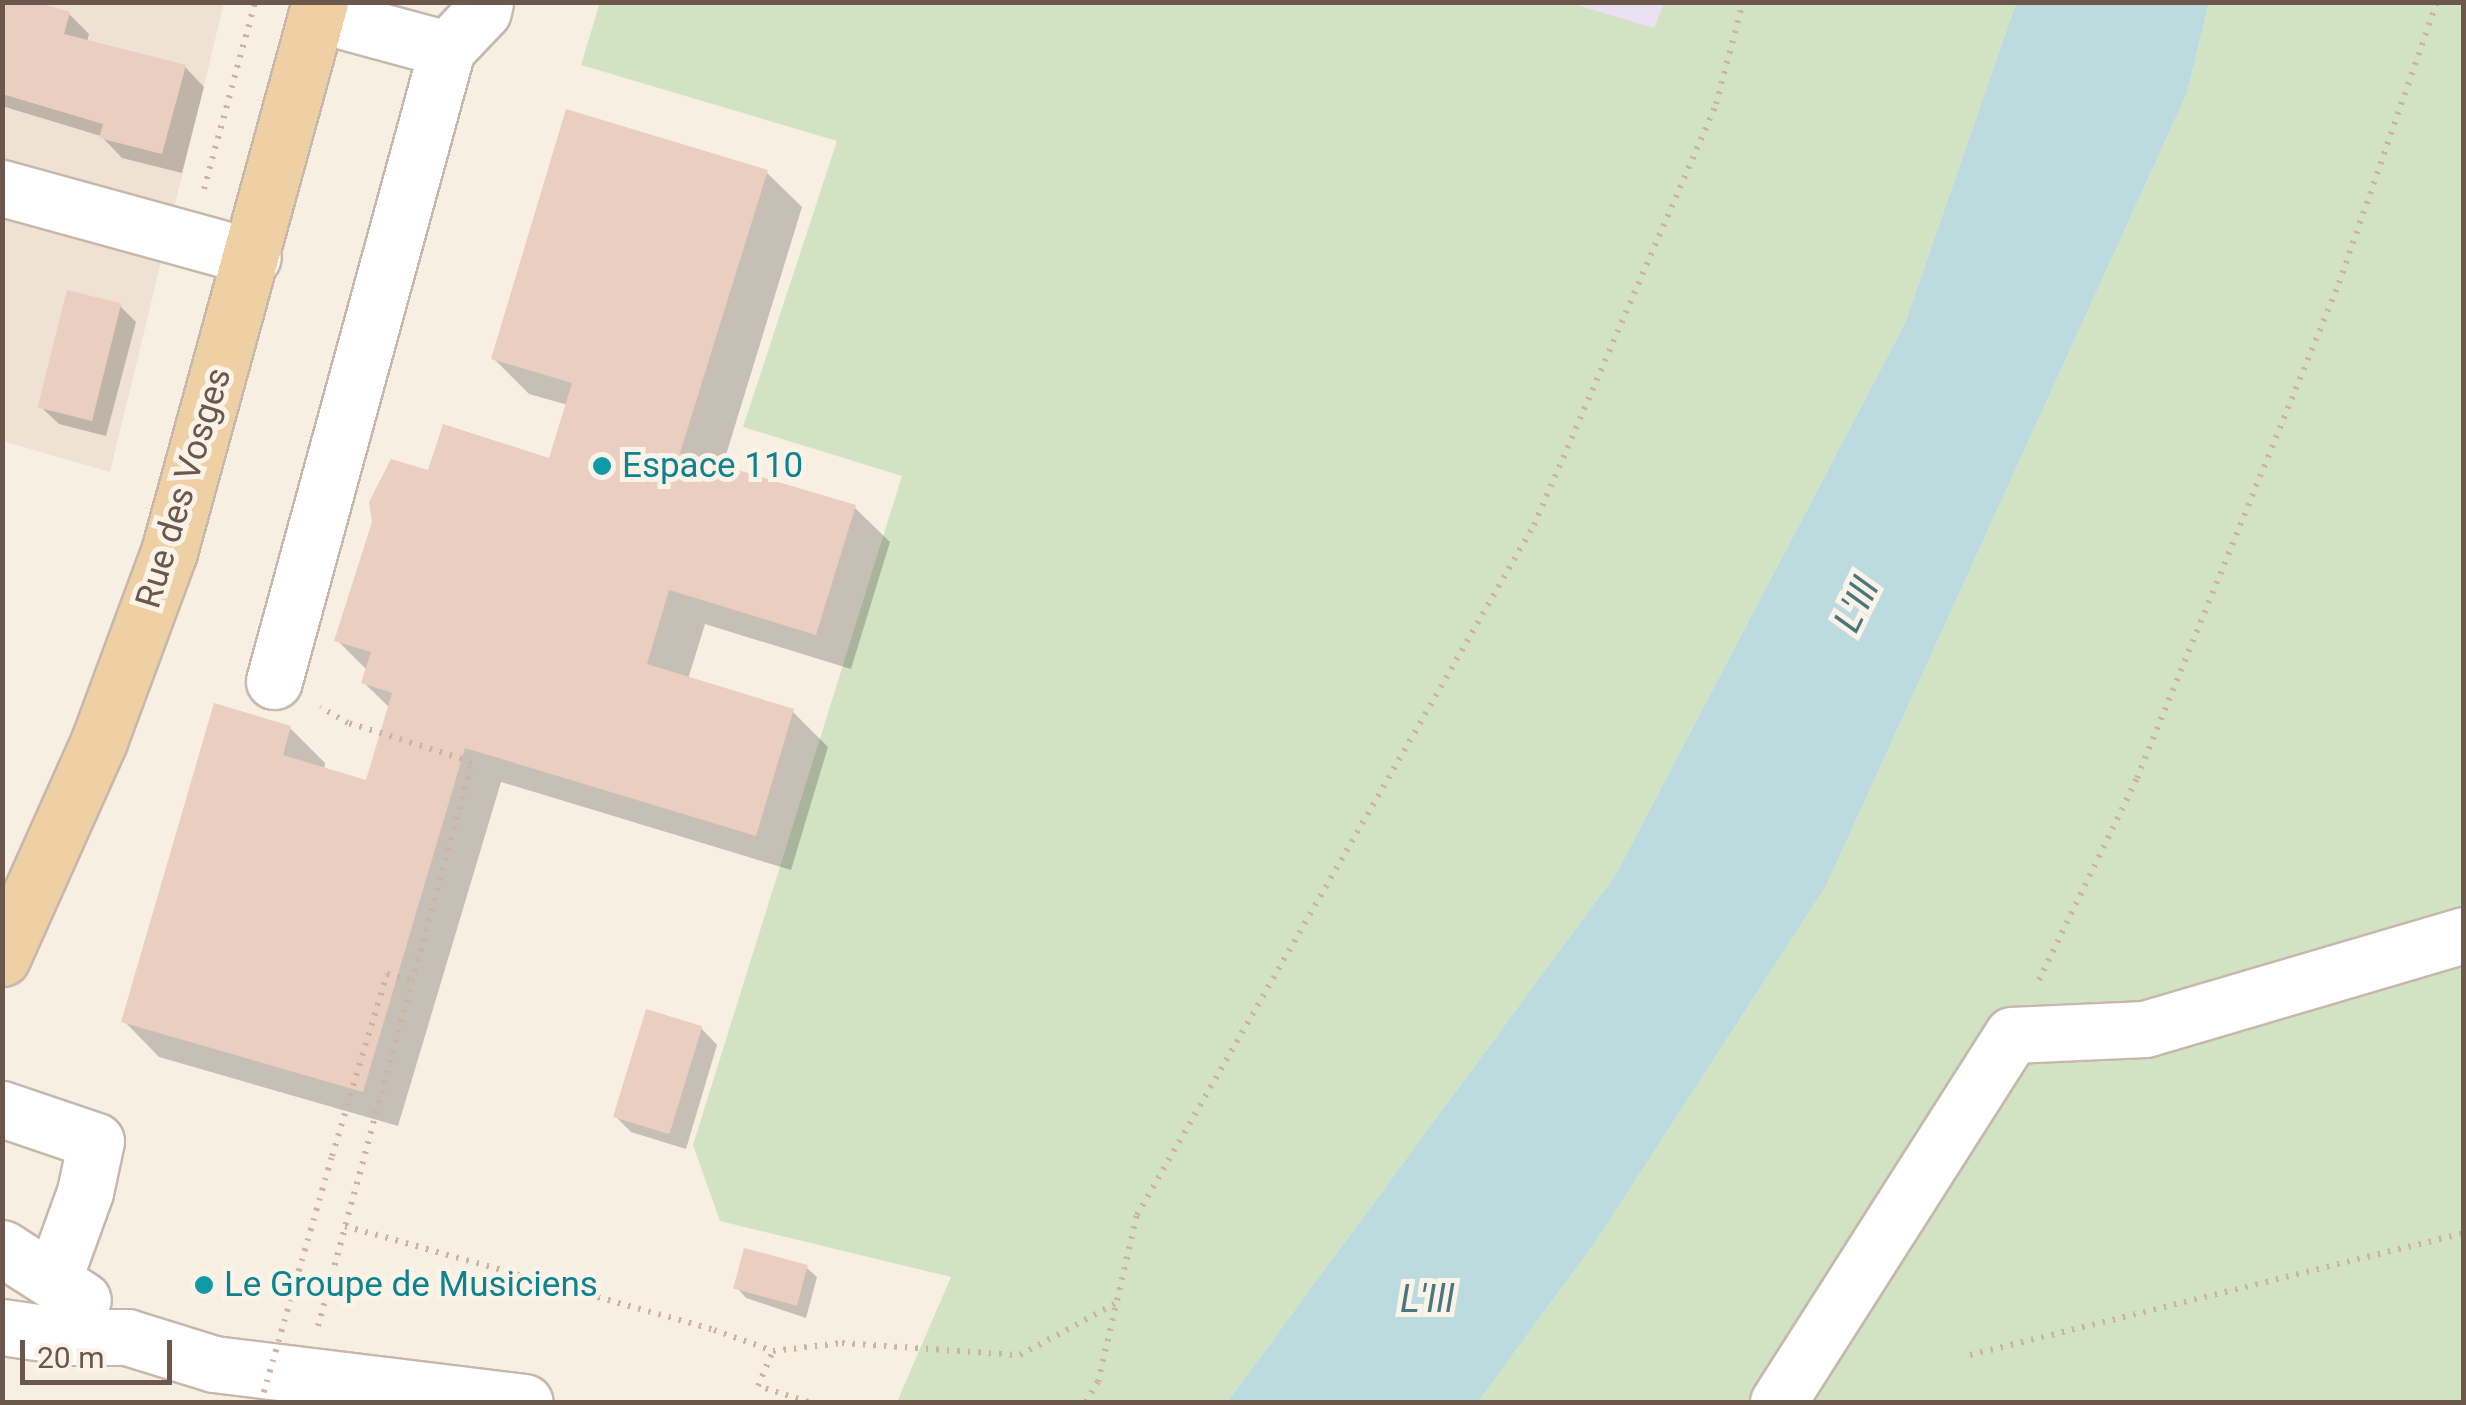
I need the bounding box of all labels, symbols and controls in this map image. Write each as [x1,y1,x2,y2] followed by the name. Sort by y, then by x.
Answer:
[128,363,240,613] street label: Rue des Vosges
[622,445,803,487] place label: Espace 110
[591,455,613,477] marker: Espace 110
[1825,571,1889,639] water label: L'Ill
[224,1264,598,1306] place label: Le Groupe de Musiciens
[193,1274,215,1296] marker: Le Groupe de Musiciens
[1400,1277,1454,1323] water label: L'Ill
[25,1320,178,1382] scale bar
[37,1340,104,1375] text: 20 m

